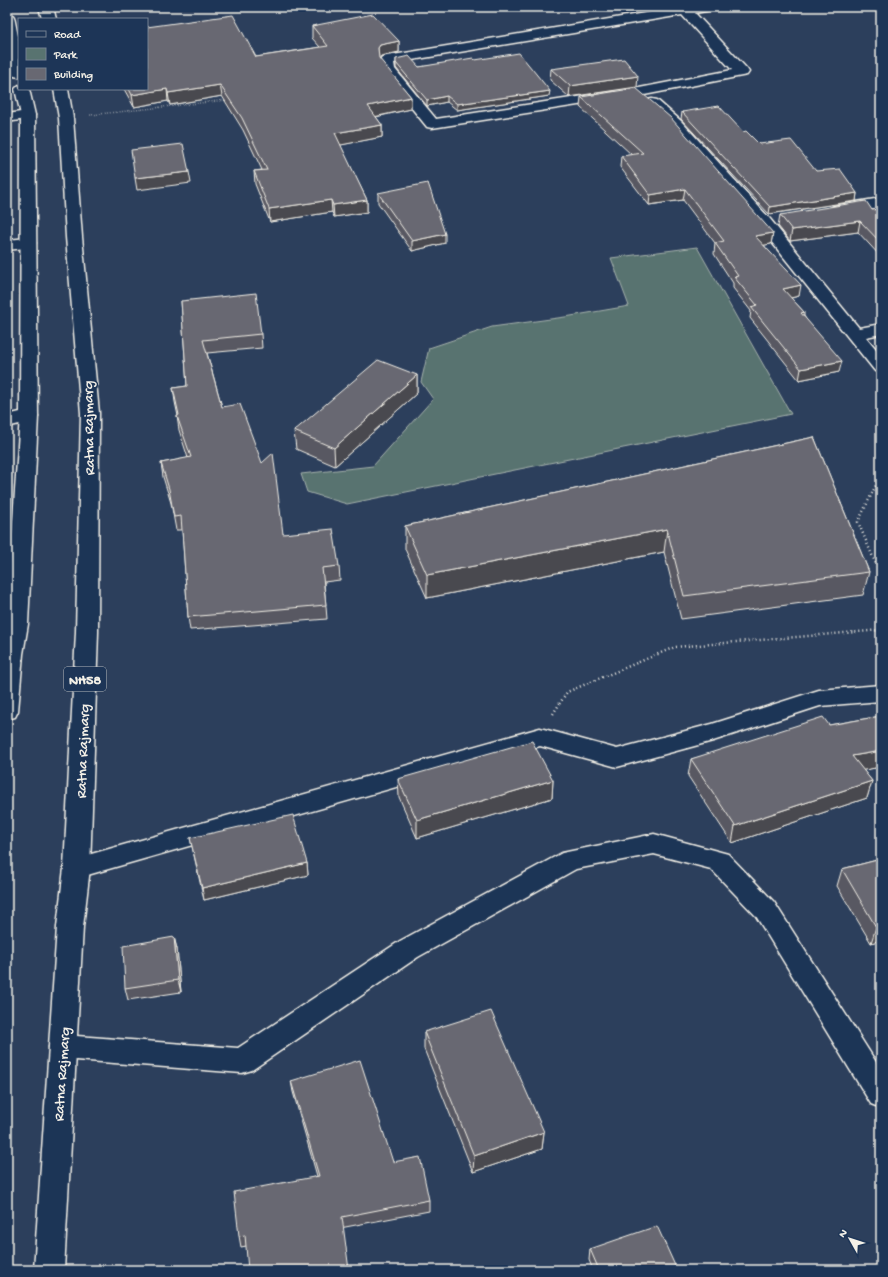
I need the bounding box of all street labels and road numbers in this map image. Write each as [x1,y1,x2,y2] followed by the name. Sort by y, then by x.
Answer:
[80,380,100,475] street label: Ratna Rajmarg
[64,667,106,691] road number: NH58
[73,703,95,799] street label: Ratna Rajmarg
[51,1026,75,1122] street label: Ratna Rajmarg

